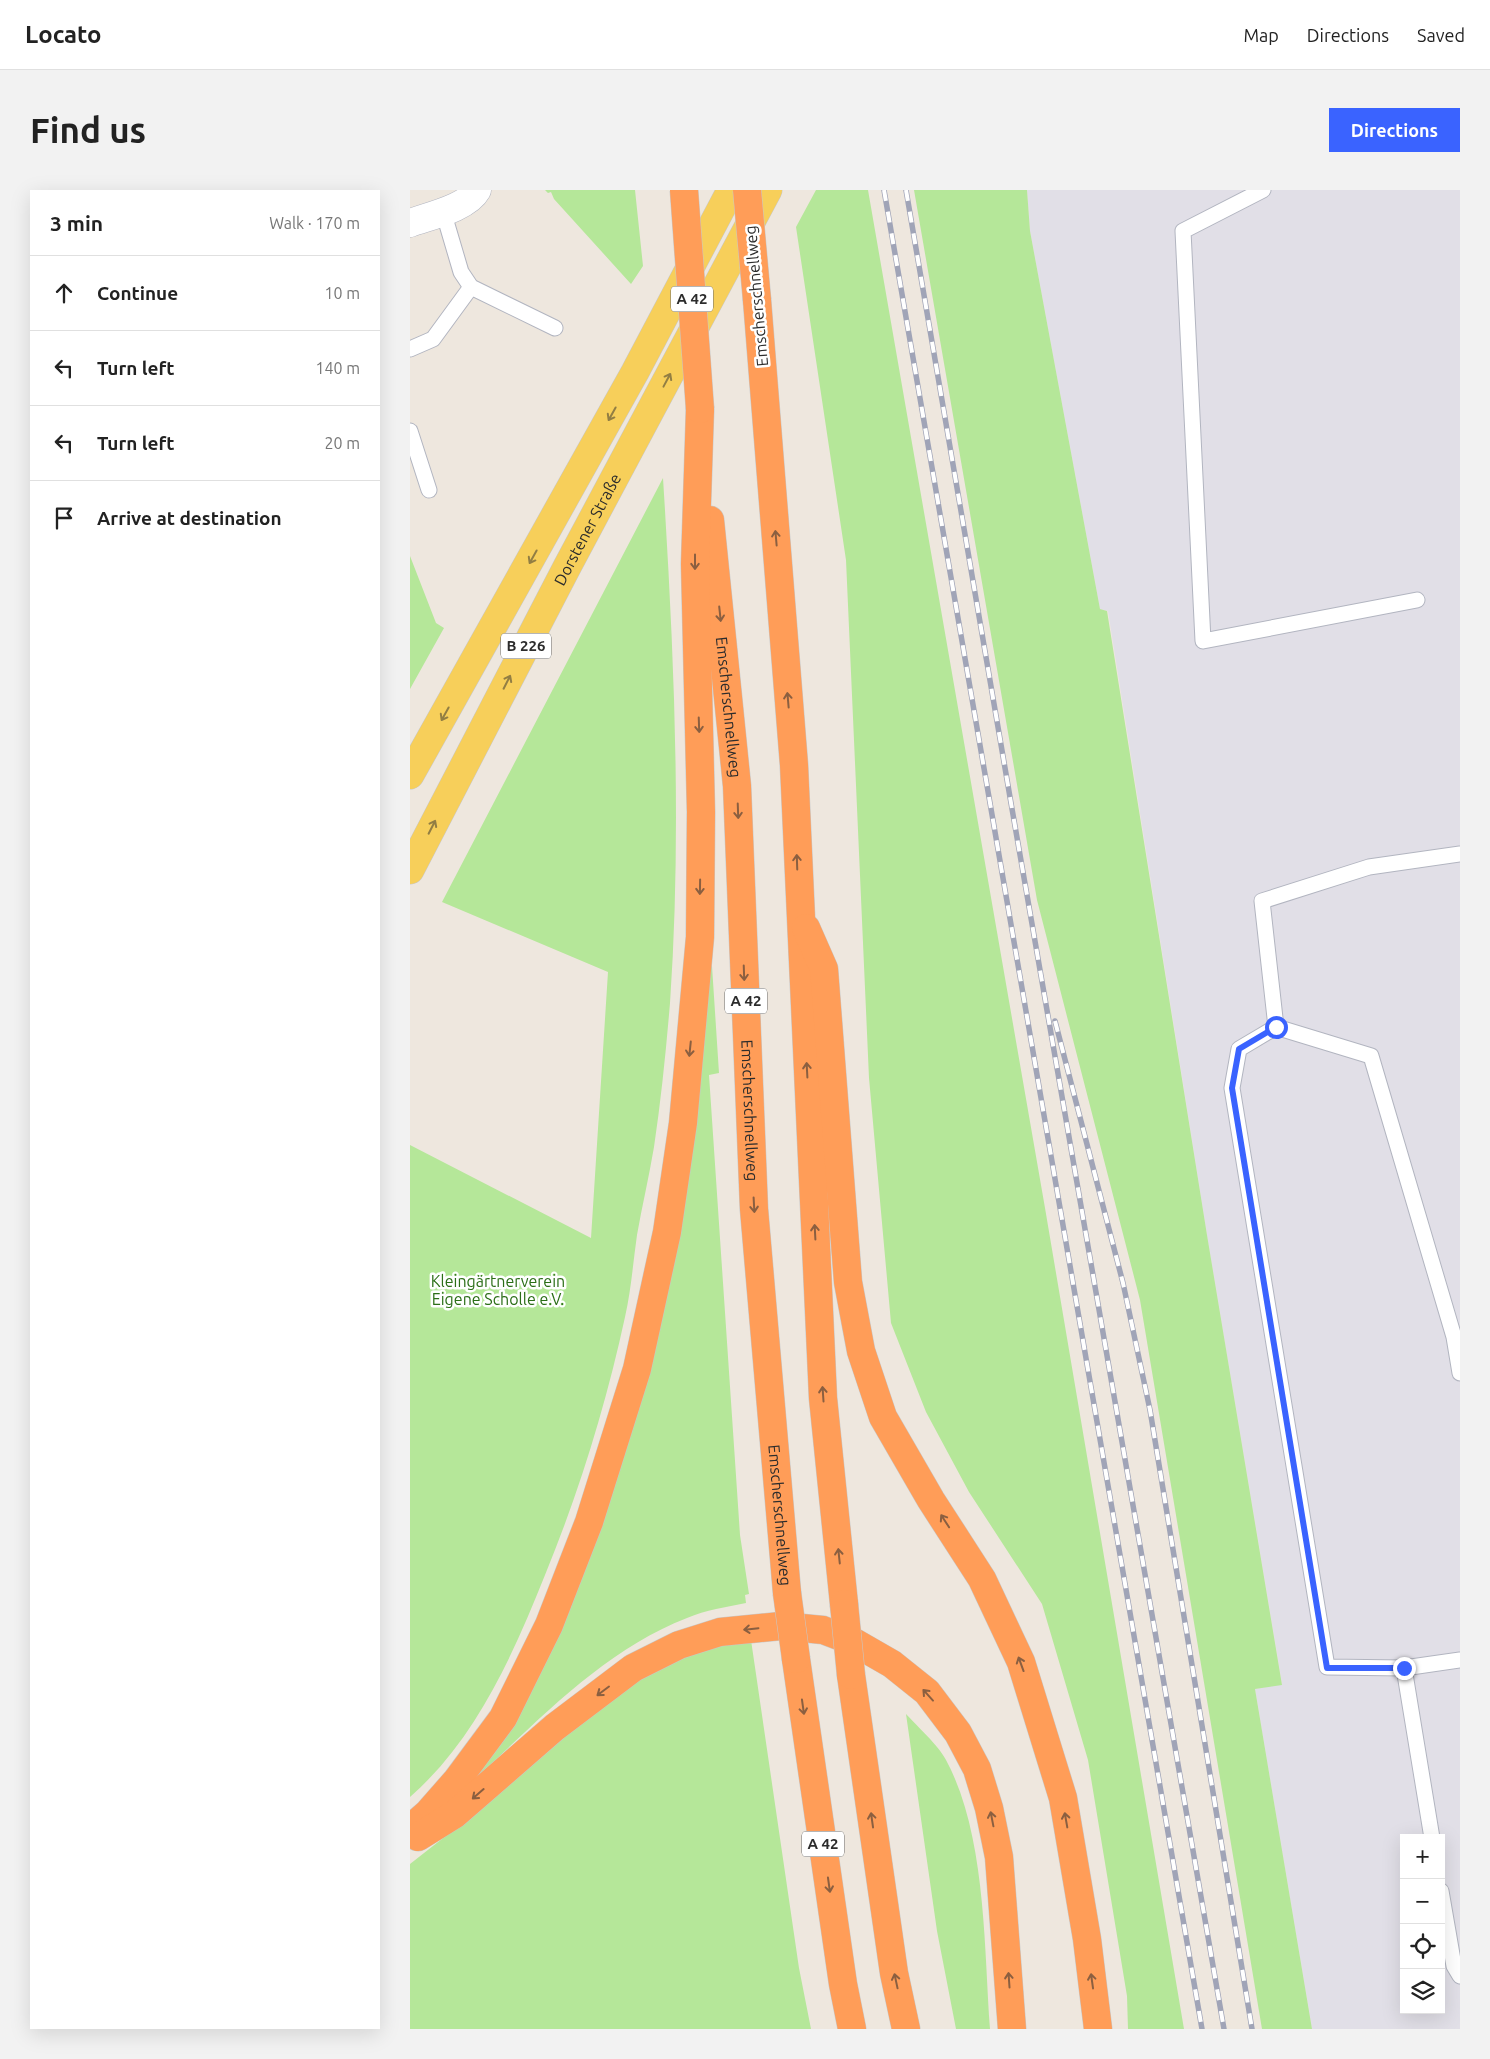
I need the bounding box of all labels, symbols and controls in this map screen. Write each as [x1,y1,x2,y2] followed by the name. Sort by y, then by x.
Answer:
[25,21,101,48] text: Locato
[1243,25,1279,45] text: Map
[1307,25,1389,45] text: Directions
[1417,25,1465,45] text: Saved
[1329,108,1460,152] button: Directions
[30,110,146,150] text: Find us
[50,211,103,235] text: 3 min
[269,214,360,232] text: Walk · 170 m
[741,225,771,367] street label: Emscherschnellweg
[50,279,78,307] icon: ahead
[97,282,178,304] text: Continue
[324,284,360,302] text: 10 m
[671,286,713,312] road number: A 42
[50,354,78,382] icon: left
[97,357,175,379] text: Turn left
[315,359,360,377] text: 140 m
[663,373,672,388] one-way arrow
[607,407,617,422] one-way arrow
[50,429,78,457] icon: left
[97,432,175,454] text: Turn left
[324,434,360,452] text: 20 m
[550,470,624,588] street label: Dorstener Straße
[50,504,78,532] icon: arrive
[97,507,282,529] text: Arrive at destination
[771,530,780,546] one-way arrow
[528,549,538,563] one-way arrow
[690,554,700,570] one-way arrow
[715,606,725,622] one-way arrow
[501,634,551,658] road number: B 226
[713,636,745,778] street label: Emscherschnellweg
[502,675,512,690] one-way arrow
[784,692,793,708] one-way arrow
[440,706,450,721] one-way arrow
[694,716,704,733] one-way arrow
[733,802,742,818] one-way arrow
[428,820,437,835] one-way arrow
[793,854,802,870] one-way arrow
[695,879,705,895] one-way arrow
[740,965,749,981] one-way arrow
[725,988,767,1014] road number: A 42
[1265,1016,1288,1039] route start
[738,1039,762,1181] street label: Emscherschnellweg
[686,1041,695,1057] one-way arrow
[803,1062,812,1078] one-way arrow
[750,1197,759,1213] one-way arrow
[811,1224,820,1240] one-way arrow
[431,1272,565,1308] park label: Kleingärtnerverein Eigene Scholle e.V.
[819,1387,828,1403] one-way arrow
[765,1444,795,1586] street label: Emscherschnellweg
[940,1514,950,1528] one-way arrow
[835,1548,844,1564] one-way arrow
[743,1624,759,1634] one-way arrow
[1016,1657,1025,1673] one-way arrow
[1393,1657,1416,1680] route end
[597,1685,610,1696] one-way arrow
[922,1689,934,1702] one-way arrow
[798,1699,808,1715] one-way arrow
[472,1788,485,1799] one-way arrow
[986,1811,996,1827] one-way arrow
[867,1813,877,1829] one-way arrow
[1061,1813,1071,1829] one-way arrow
[802,1832,844,1856] road number: A 42
[1400,1834,1445,2014] map controls
[1400,1834,1445,1879] button: +
[824,1877,834,1893] one-way arrow
[1400,1879,1445,1924] button: −
[1400,1924,1445,1969] button: locate
[1400,1969,1445,2014] button: layers
[1004,1973,1014,1989] one-way arrow
[1087,1973,1097,1989] one-way arrow
[891,1974,900,1990] one-way arrow

